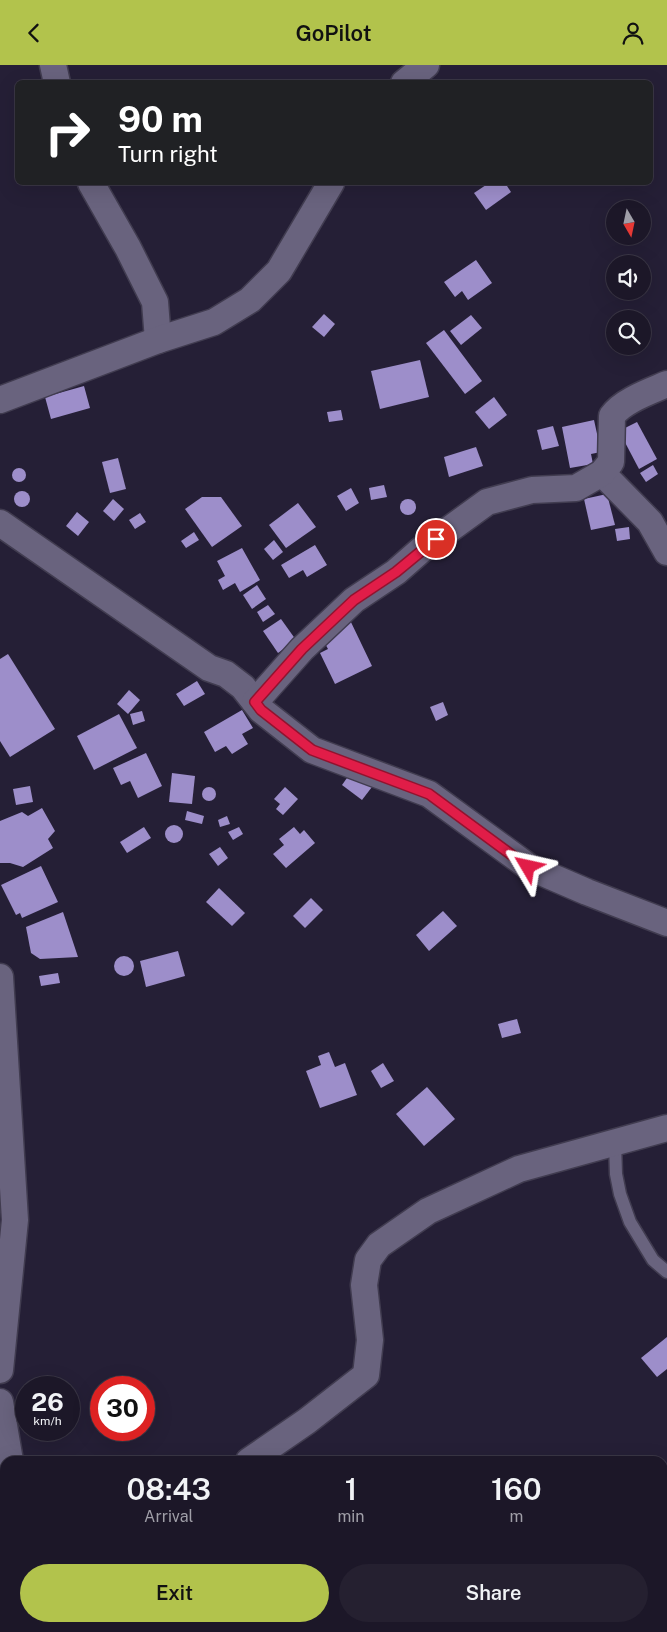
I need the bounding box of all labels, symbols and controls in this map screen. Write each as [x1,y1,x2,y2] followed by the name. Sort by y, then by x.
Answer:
[20,19,48,47] icon: back
[619,19,647,47] icon: person
[295,20,372,46] text: GoPilot
[118,99,203,140] text: 90 m
[35,100,100,165] icon: right
[118,141,218,167] text: Turn right
[606,200,651,245] north arrow
[606,200,651,355] map controls
[606,255,651,300] button: sound
[606,310,651,355] button: search
[415,518,457,560] pin
[422,525,450,553] icon: arrive
[501,840,553,892] position arrow
[90,1376,155,1441] speed limit sign: 30
[31,1387,64,1417] text: 26
[33,1414,62,1428] text: km/h
[126,1471,211,1507] text: 08:43
[345,1471,357,1507] text: 1
[491,1471,542,1507] text: 160
[144,1507,193,1526] text: Arrival
[337,1507,365,1526] text: min
[509,1507,523,1526] text: m
[20,1564,329,1622] button: Exit
[339,1564,648,1622] button: Share

